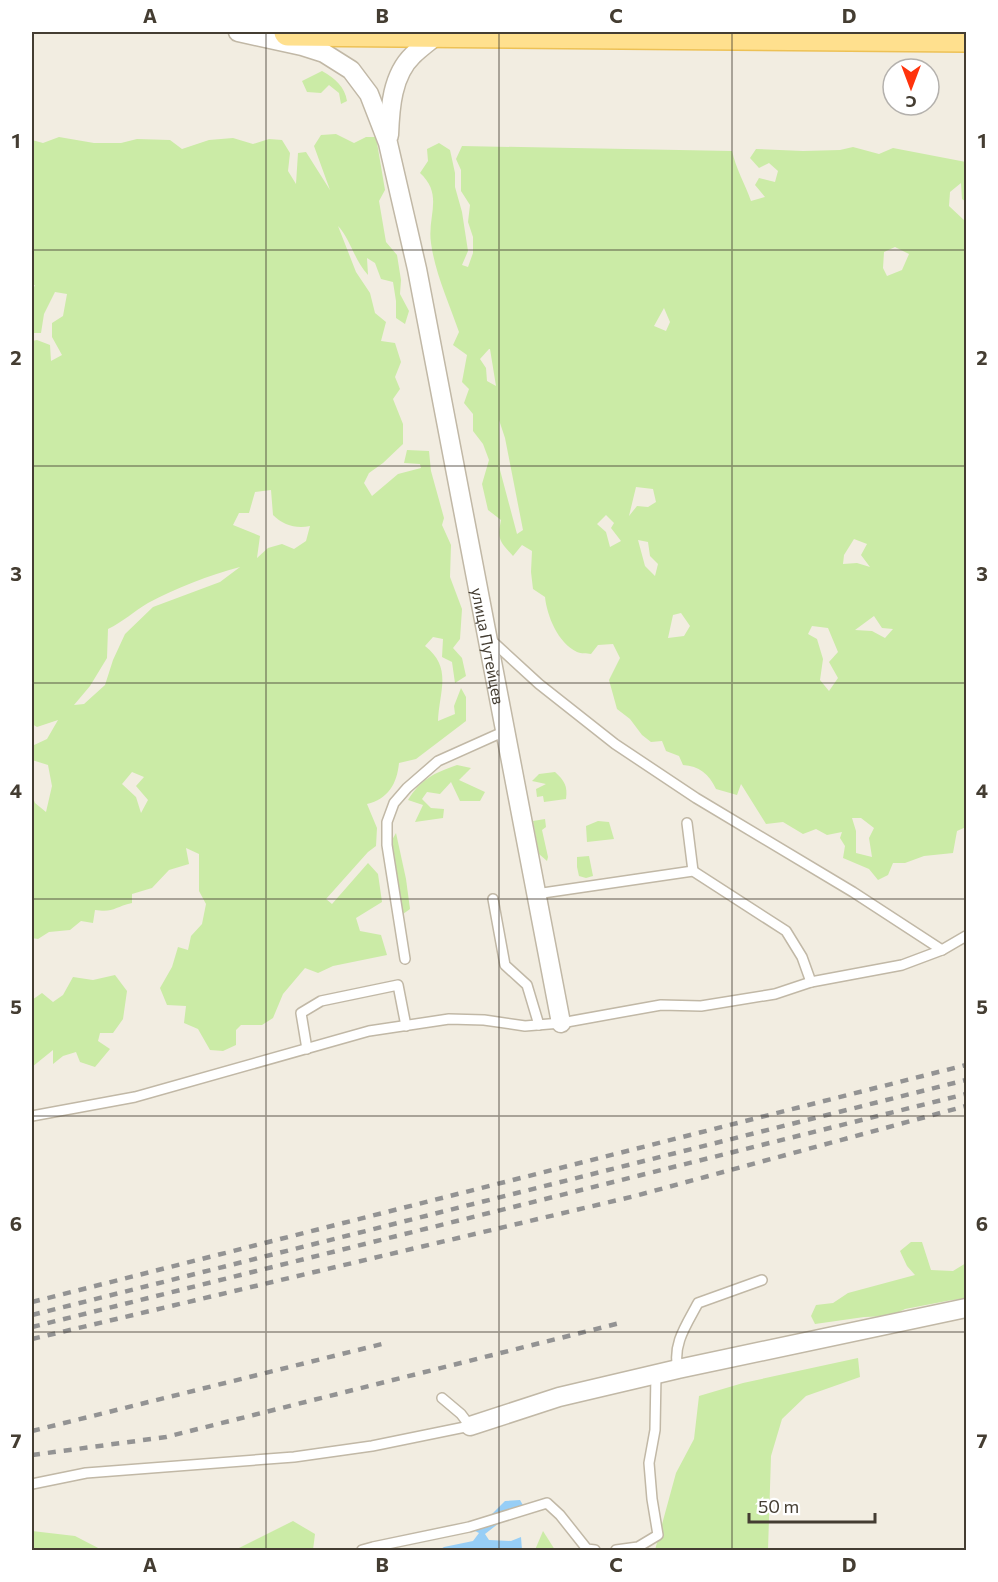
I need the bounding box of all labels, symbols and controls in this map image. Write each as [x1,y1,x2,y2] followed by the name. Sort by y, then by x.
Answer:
[143,3,157,27] text: A
[375,3,389,27] text: B
[609,3,623,27] text: C
[842,3,856,27] text: D
[881,57,941,117] north arrow
[905,93,916,112] text: С
[11,128,21,152] text: 1
[977,128,987,152] text: 1
[10,345,22,369] text: 2
[976,345,988,369] text: 2
[10,561,22,585] text: 3
[976,561,988,585] text: 3
[469,586,509,706] street label: улица Путейцев
[10,778,22,802] text: 4
[976,778,988,802] text: 4
[10,994,22,1018] text: 5
[976,994,988,1018] text: 5
[10,1211,22,1235] text: 6
[976,1211,988,1235] text: 6
[11,1428,22,1452] text: 7
[977,1428,988,1452] text: 7
[749,1486,875,1524] scale bar
[758,1495,799,1517] text: 50 m
[143,1552,157,1576] text: A
[375,1552,389,1576] text: B
[609,1552,623,1576] text: C
[842,1552,856,1576] text: D

